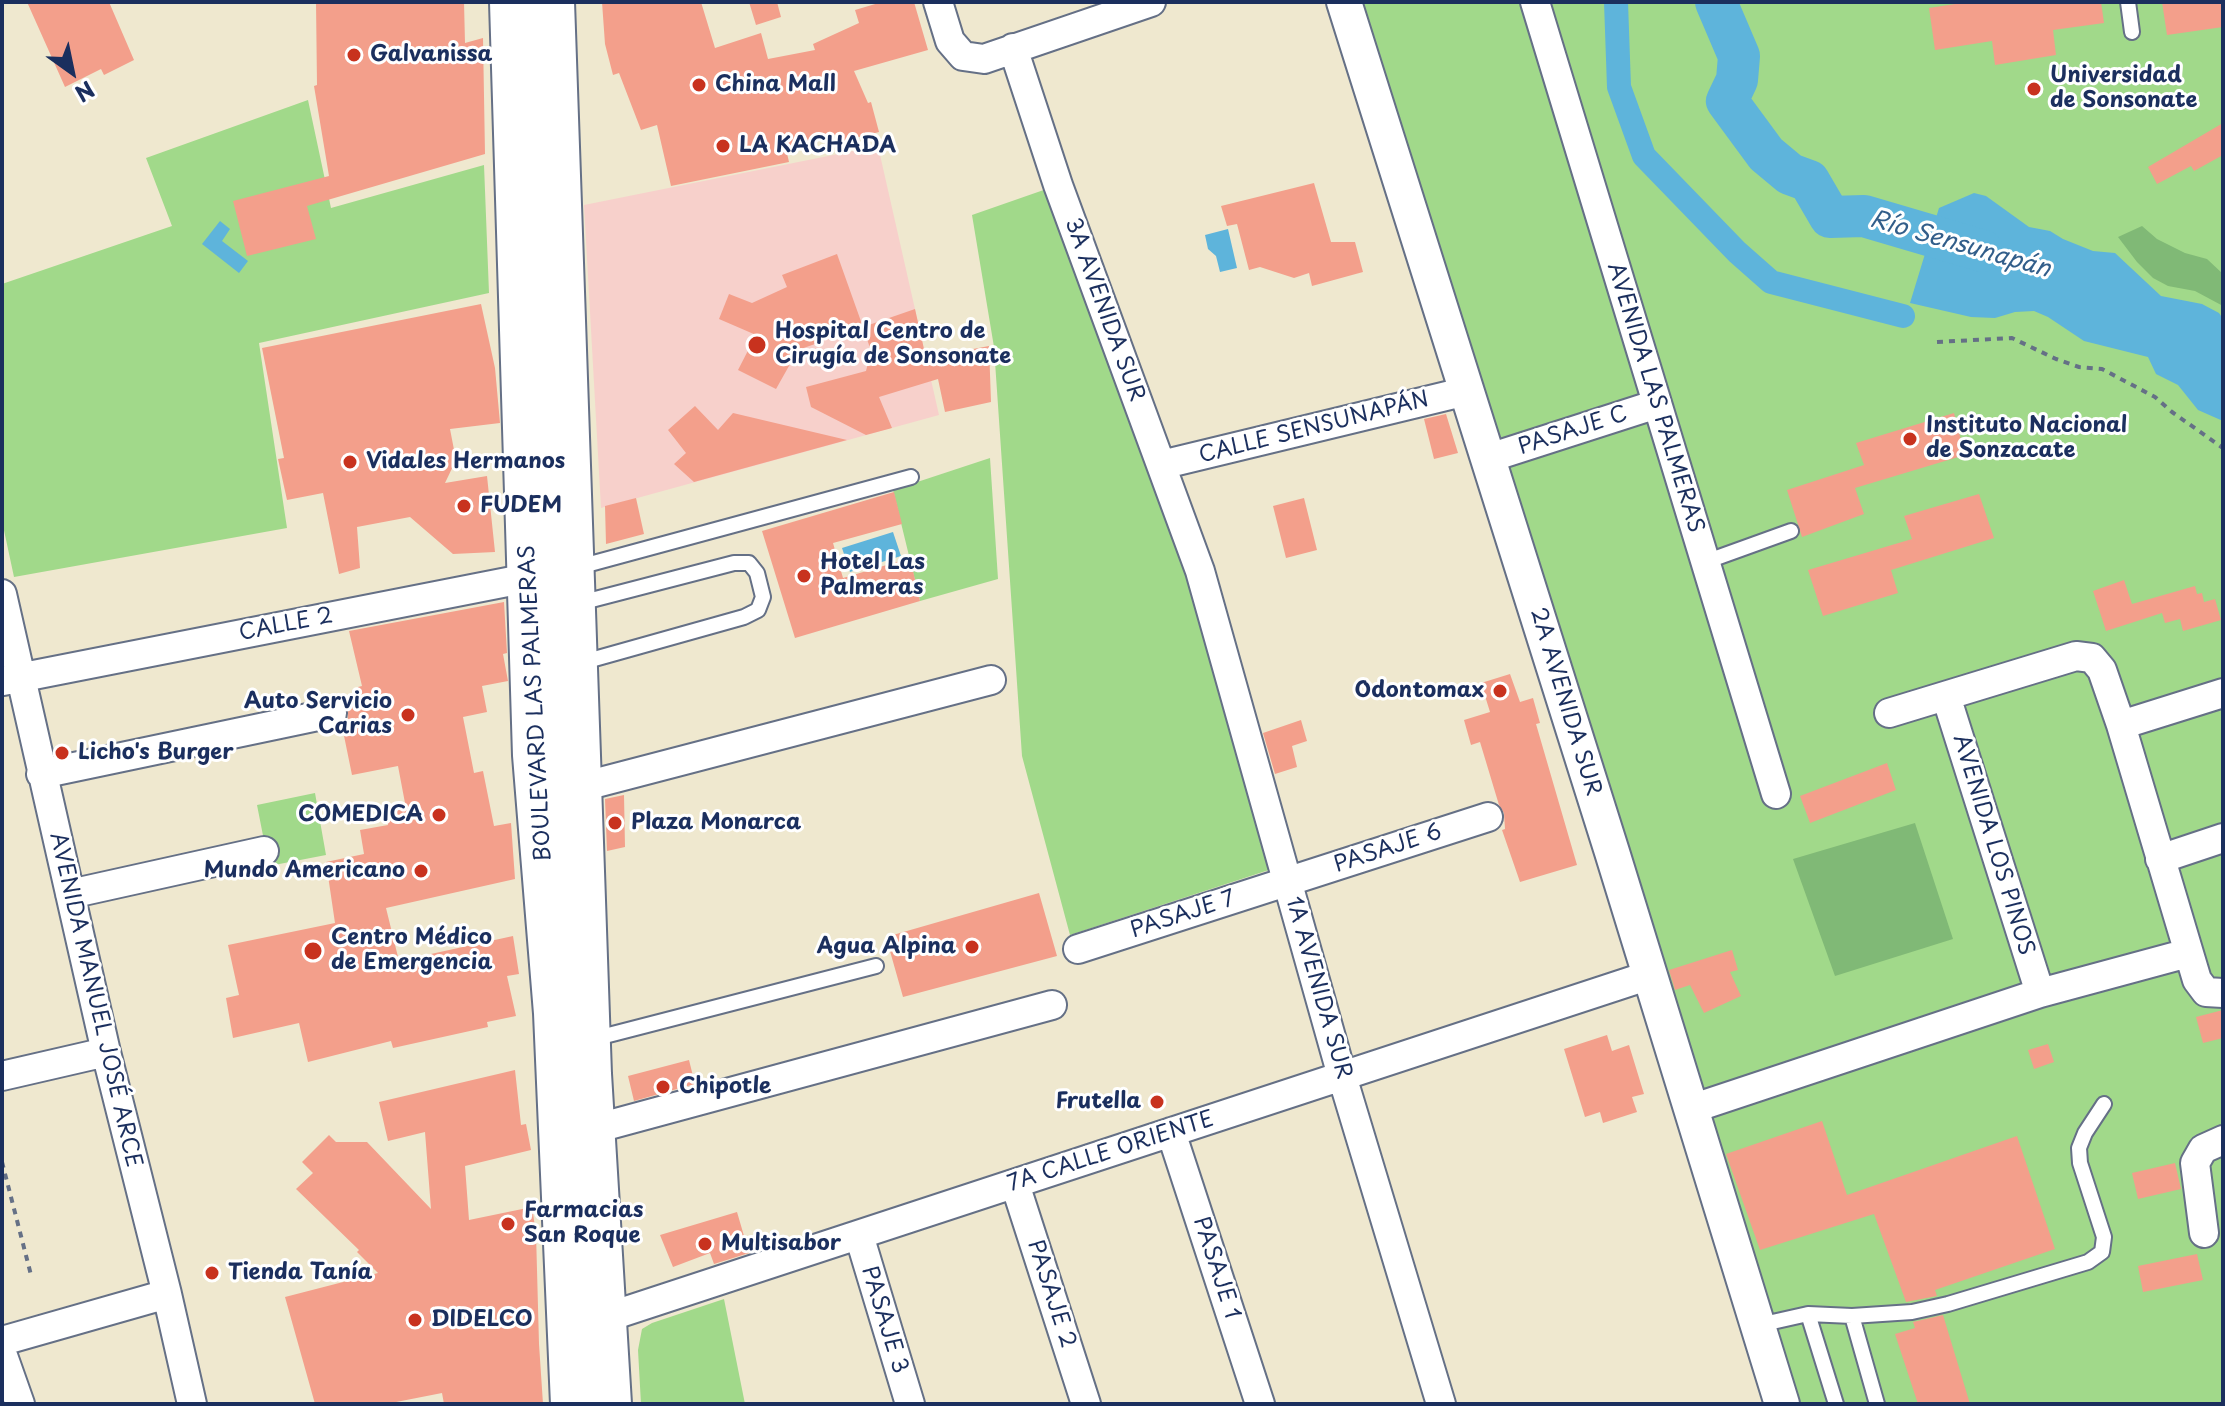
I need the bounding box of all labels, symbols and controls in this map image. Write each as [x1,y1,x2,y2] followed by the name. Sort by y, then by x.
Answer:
[32,32,112,112] north arrow
[370,42,492,68] place label: Galvanissa
[345,46,363,64] marker: Galvanissa
[2050,63,2197,114] place label: Universidad de Sonsonate
[715,72,836,98] place label: China Mall
[69,74,102,111] text: N
[690,76,708,94] marker: China Mall
[2025,80,2043,98] marker: Universidad de Sonsonate
[739,133,896,159] place label: LA KACHADA
[714,137,732,155] marker: LA KACHADA
[1867,206,2053,284] water label: Río Sensunapán
[1058,215,1150,405] street label: 3A AVENIDA SUR
[1601,260,1709,536] street label: AVENIDA LAS PALMERAS
[775,319,1011,370] place label: Hospital Centro de Cirugía de Sonsonate
[746,334,768,356] marker: Hospital Centro de Cirugía de Sonsonate
[1196,387,1432,469] street label: CALLE SENSUNAPÁN
[1515,401,1631,461] street label: PASAJE C
[1926,413,2127,464] place label: Instituto Nacional de Sonzacate
[1901,430,1919,448] marker: Instituto Nacional de Sonzacate
[366,449,565,475] place label: Vidales Hermanos
[341,453,359,471] marker: Vidales Hermanos
[480,493,562,519] place label: FUDEM
[455,497,473,515] marker: FUDEM
[515,544,557,862] street label: BOULEVARD LAS PALMERAS
[820,550,925,602] place label: Hotel Las Palmeras
[795,567,813,585] marker: Hotel Las Palmeras
[237,603,335,647] street label: CALLE 2
[1524,605,1606,799] street label: 2A AVENIDA SUR
[1355,678,1484,704] place label: Odontomax
[1491,682,1509,700] marker: Odontomax
[244,689,392,740] place label: Auto Servicio Carias
[399,706,417,724] marker: Auto Servicio Carias
[1947,731,2039,959] street label: AVENIDA LOS PINOS
[78,740,234,766] place label: Licho's Burger
[53,744,71,762] marker: Licho's Burger
[298,802,423,828] place label: COMEDICA
[430,806,448,824] marker: COMEDICA
[631,810,801,836] place label: Plaza Monarca
[606,814,624,832] marker: Plaza Monarca
[1331,819,1445,879] street label: PASAJE 6
[44,830,146,1170] street label: AVENIDA MANUEL JOSÉ ARCE
[204,858,405,884] place label: Mundo Americano
[412,862,430,880] marker: Mundo Americano
[1127,886,1239,944] street label: PASAJE 7
[1279,894,1357,1082] street label: 1A AVENIDA SUR
[331,925,492,976] place label: Centro Médico de Emergencia
[817,934,956,960] place label: Agua Alpina
[963,938,981,956] marker: Agua Alpina
[302,940,324,962] marker: Centro Médico de Emergencia
[679,1074,771,1100] place label: Chipotle
[654,1078,672,1096] marker: Chipotle
[1056,1089,1141,1115] place label: Frutella
[1148,1093,1166,1111] marker: Frutella
[1004,1106,1218,1198] street label: 7A CALLE ORIENTE
[524,1198,644,1250] place label: Farmacias San Roque
[1187,1214,1245,1322] street label: PASAJE 1
[499,1215,517,1233] marker: Farmacias San Roque
[721,1231,841,1257] place label: Multisabor
[696,1235,714,1253] marker: Multisabor
[1021,1237,1081,1351] street label: PASAJE 2
[228,1260,372,1286] place label: Tienda Tanía
[855,1263,913,1377] street label: PASAJE 3
[203,1264,221,1282] marker: Tienda Tanía
[431,1307,533,1333] place label: DIDELCO
[406,1311,424,1329] marker: DIDELCO

